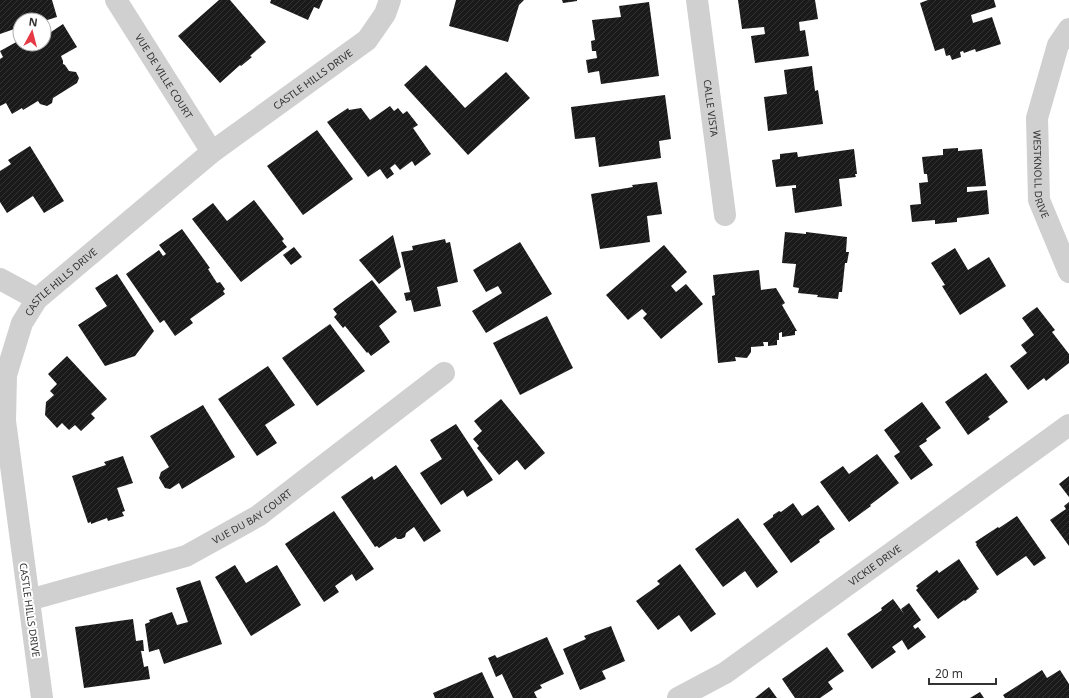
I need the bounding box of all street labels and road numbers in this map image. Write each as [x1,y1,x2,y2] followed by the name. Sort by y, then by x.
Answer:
[132,31,196,122] street label: VUE DE VILLE COURT
[270,46,355,113] street label: CASTLE HILLS DRIVE
[700,79,722,138] street label: CALLE VISTA
[1030,130,1053,220] street label: WESTKNOLL DRIVE
[21,245,100,319] street label: CASTLE HILLS DRIVE
[210,485,295,547] street label: VUE DU BAY COURT
[846,541,904,589] street label: VICKIE DRIVE
[16,562,44,658] street label: CASTLE HILLS DRIVE

